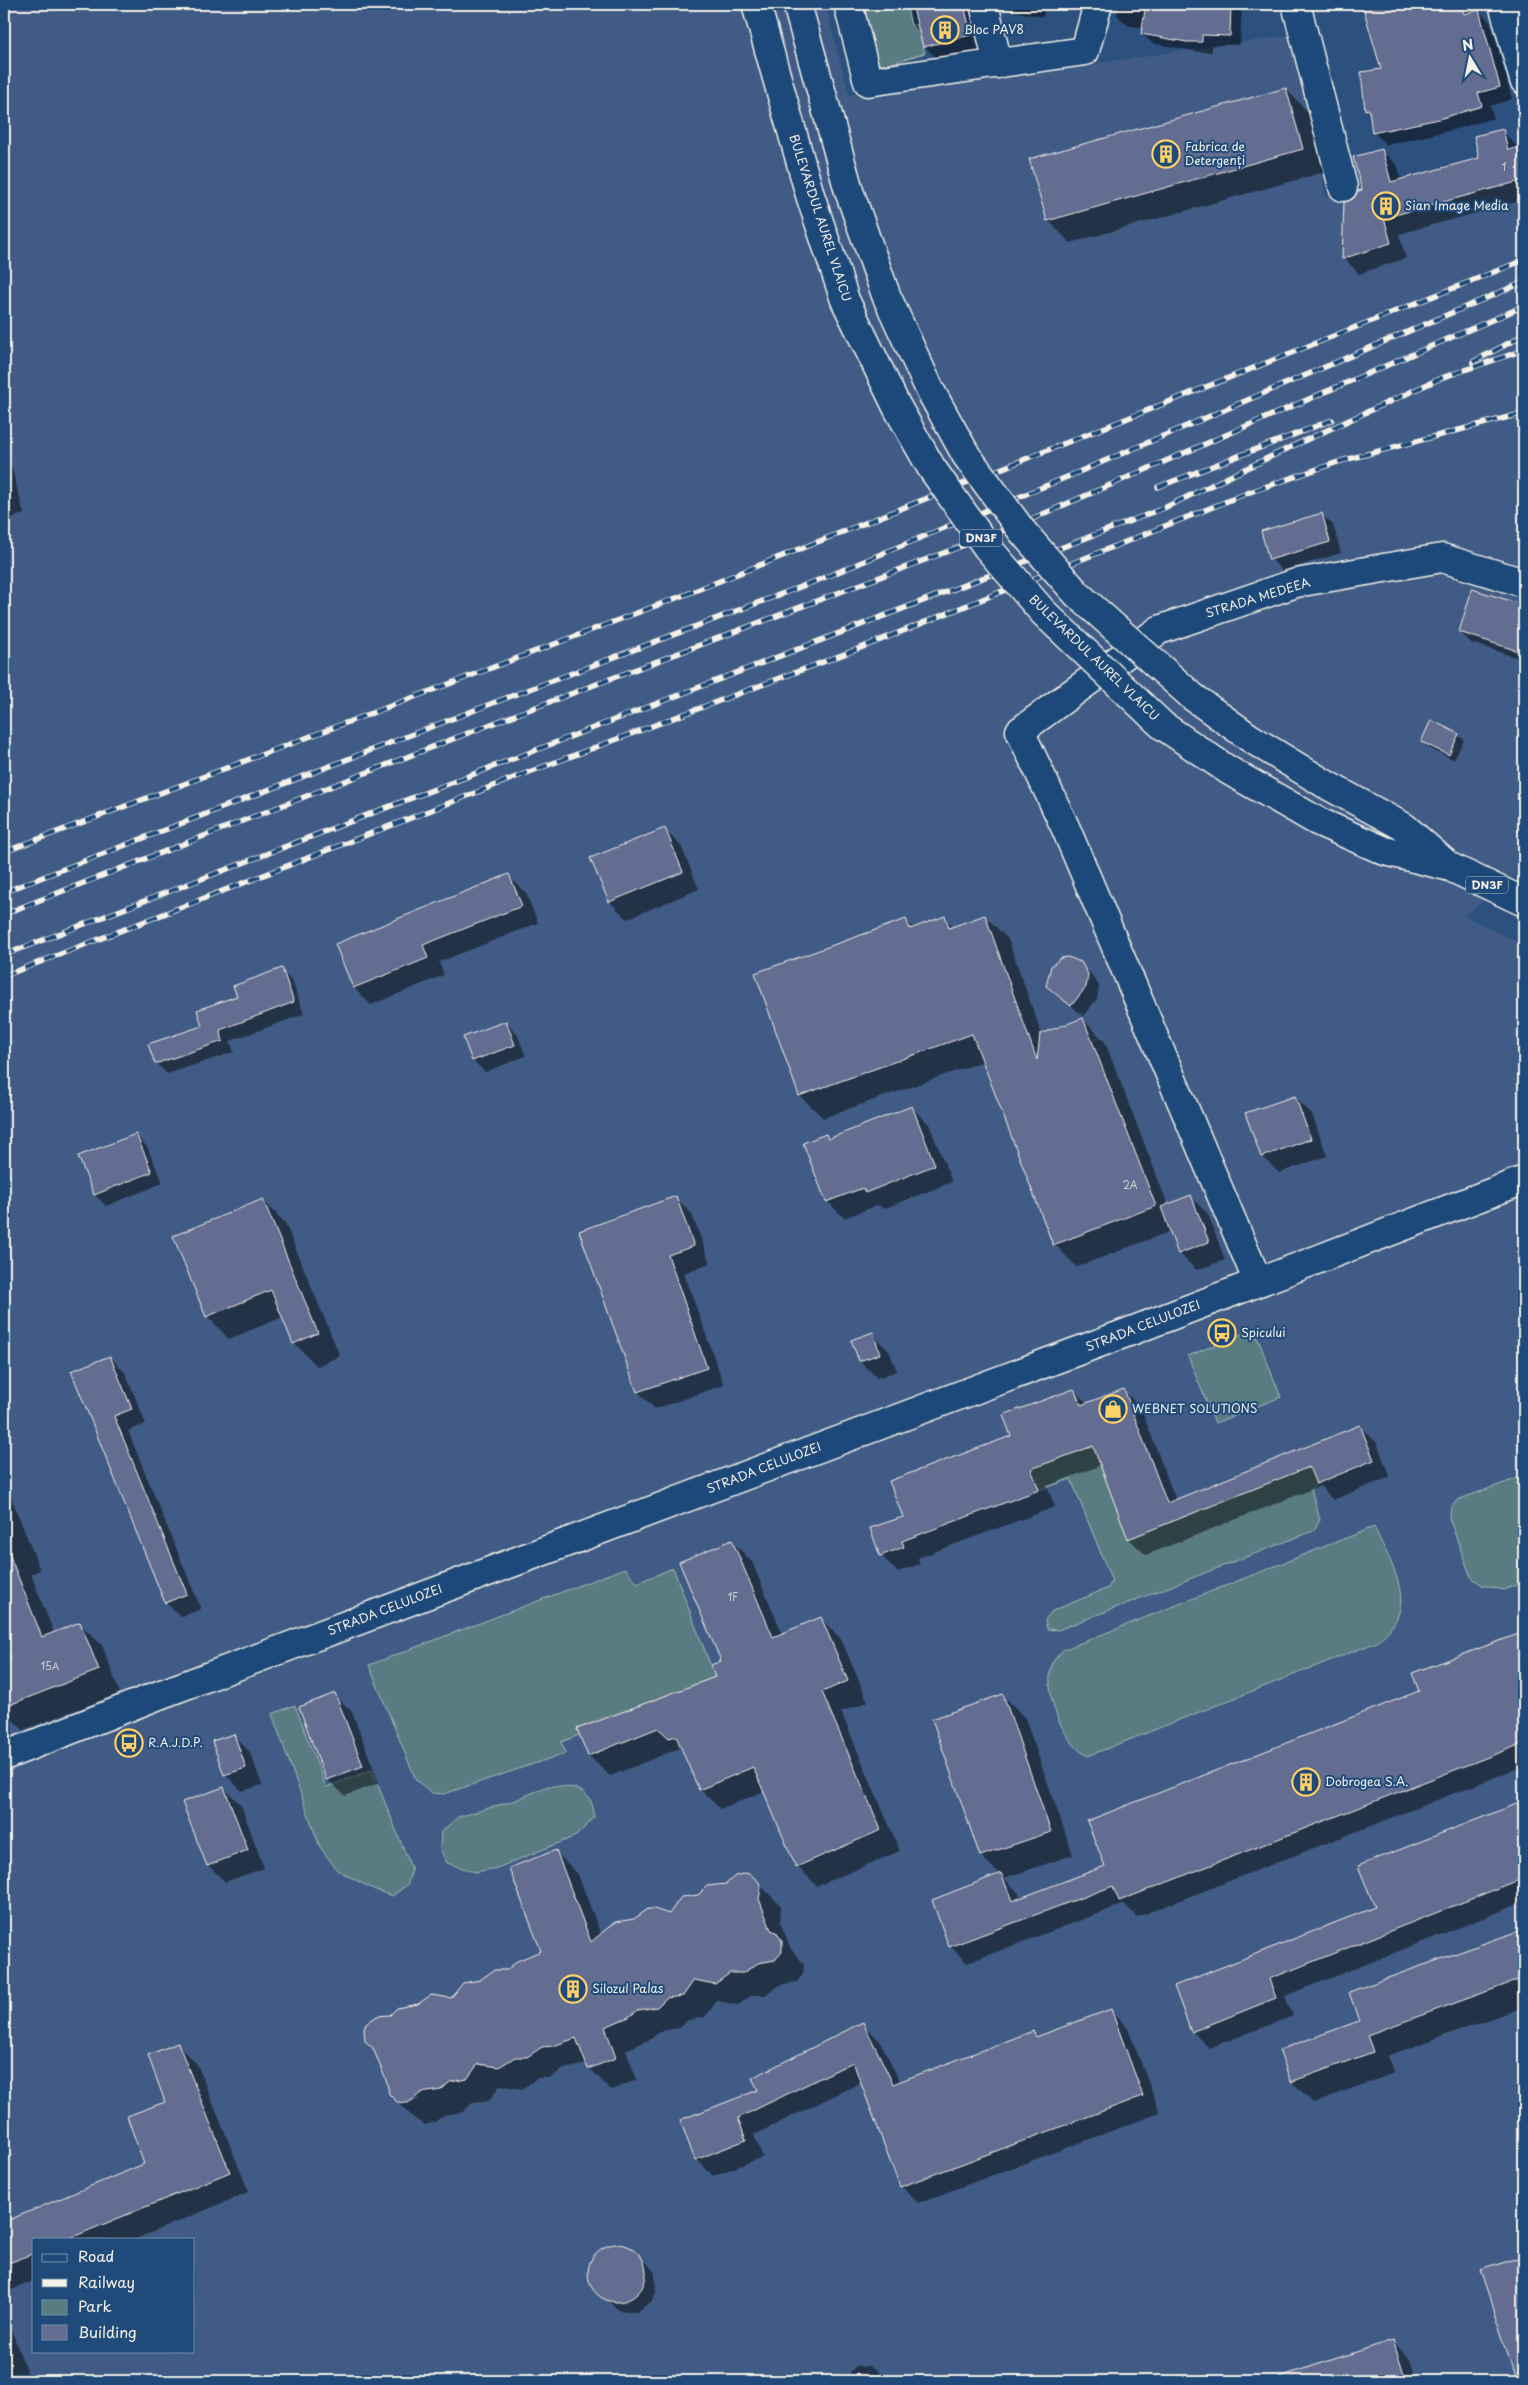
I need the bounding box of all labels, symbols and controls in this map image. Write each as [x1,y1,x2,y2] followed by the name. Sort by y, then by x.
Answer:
[930,15,960,45] building icon: Bloc PAV8
[964,20,1024,38] place label: Bloc PAV8
[1446,32,1496,82] north arrow
[1460,33,1475,56] text: N
[785,132,857,304] street label: BULEVARDUL AUREL VLAICU
[1185,137,1246,169] place label: Fabrica de Detergenți
[1151,139,1181,169] building icon: Fabrica de Detergenți
[1502,159,1506,174] house number: 1
[1371,191,1401,221] building icon: Sian Image Media
[1405,196,1509,214] place label: Sian Image Media
[960,530,1002,546] road number: DN3F
[1203,572,1313,622] street label: STRADA MEDEEA
[1026,590,1164,724] street label: BULEVARDUL AUREL VLAICU
[1466,876,1508,894] road number: DN3F
[1123,1177,1138,1192] house number: 2A
[1083,1295,1203,1355] street label: STRADA CELULOZEI
[1207,1318,1237,1348] bus stop icon: Spicului
[1241,1323,1286,1341] place label: Spicului
[1098,1394,1128,1424] shop icon: WEBNET SOLUTIONS
[1132,1399,1257,1417] place label: WEBNET SOLUTIONS
[704,1437,824,1497] street label: STRADA CELULOZEI
[325,1579,445,1639] street label: STRADA CELULOZEI
[728,1589,738,1604] house number: 1F
[41,1658,60,1673] house number: 15A
[114,1728,144,1758] bus stop icon: R.A.J.D.P.
[148,1733,203,1751] place label: R.A.J.D.P.
[1291,1767,1321,1797] building icon: Dobrogea S.A.
[1325,1772,1409,1790] place label: Dobrogea S.A.
[558,1974,588,2004] building icon: Silozul Palas
[592,1979,664,1997] place label: Silozul Palas
[32,2238,195,2352] legend
[78,2244,114,2267] text: Road
[78,2270,135,2293] text: Railway
[78,2294,112,2317] text: Park
[78,2320,137,2343] text: Building

